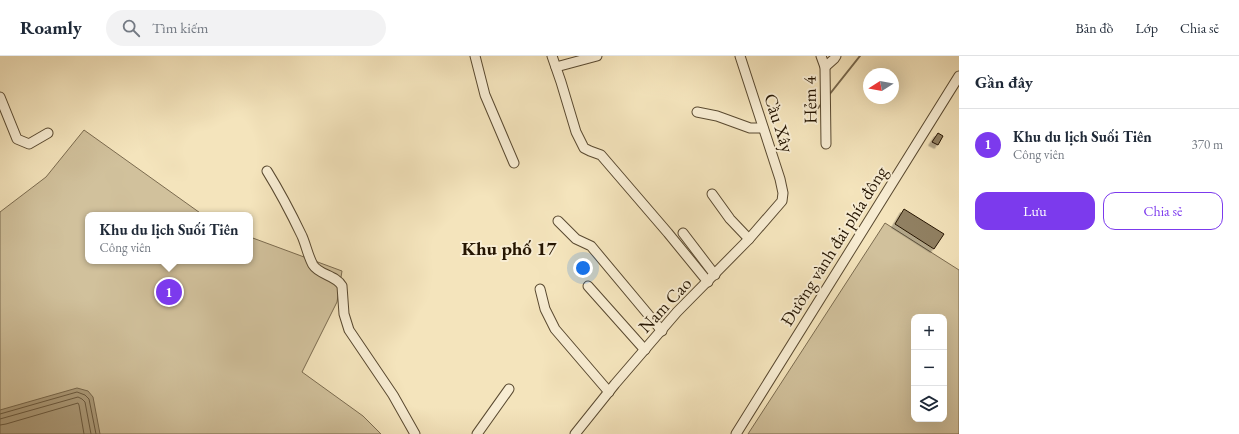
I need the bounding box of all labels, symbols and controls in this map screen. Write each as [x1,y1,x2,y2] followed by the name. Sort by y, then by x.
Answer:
[106,10,386,46] search box
[20,15,82,40] text: Roamly
[120,17,142,39] icon: search
[152,18,209,37] text: Tìm kiếm
[1076,19,1114,37] text: Bản đồ
[1136,19,1158,37] text: Lớp
[1180,19,1219,37] text: Chia sẻ
[863,68,899,104] north arrow
[975,71,1033,93] text: Gần đây
[798,76,821,124] street label: Hẻm 4
[759,90,800,155] street label: Cầu Xây
[1013,127,1152,146] text: Khu du lịch Suối Tiên
[985,136,991,153] text: 1
[1192,136,1223,153] text: 370 m
[1013,146,1065,163] text: Công viên
[775,161,892,330] street label: Đường vành đai phía đông
[975,192,1095,230] button: Lưu
[1103,192,1223,230] button: Chia sẻ
[85,212,253,264] popup
[100,220,238,239] text: Khu du lịch Suối Tiên
[461,236,557,261] district label: Khu phố 17
[100,239,151,256] text: Công viên
[573,258,593,278] your location
[633,272,696,337] street label: Nam Cao
[156,277,182,307] pin: 1
[911,314,947,422] map controls
[911,314,947,350] button: +
[911,350,947,386] button: −
[911,386,947,422] button: layers

